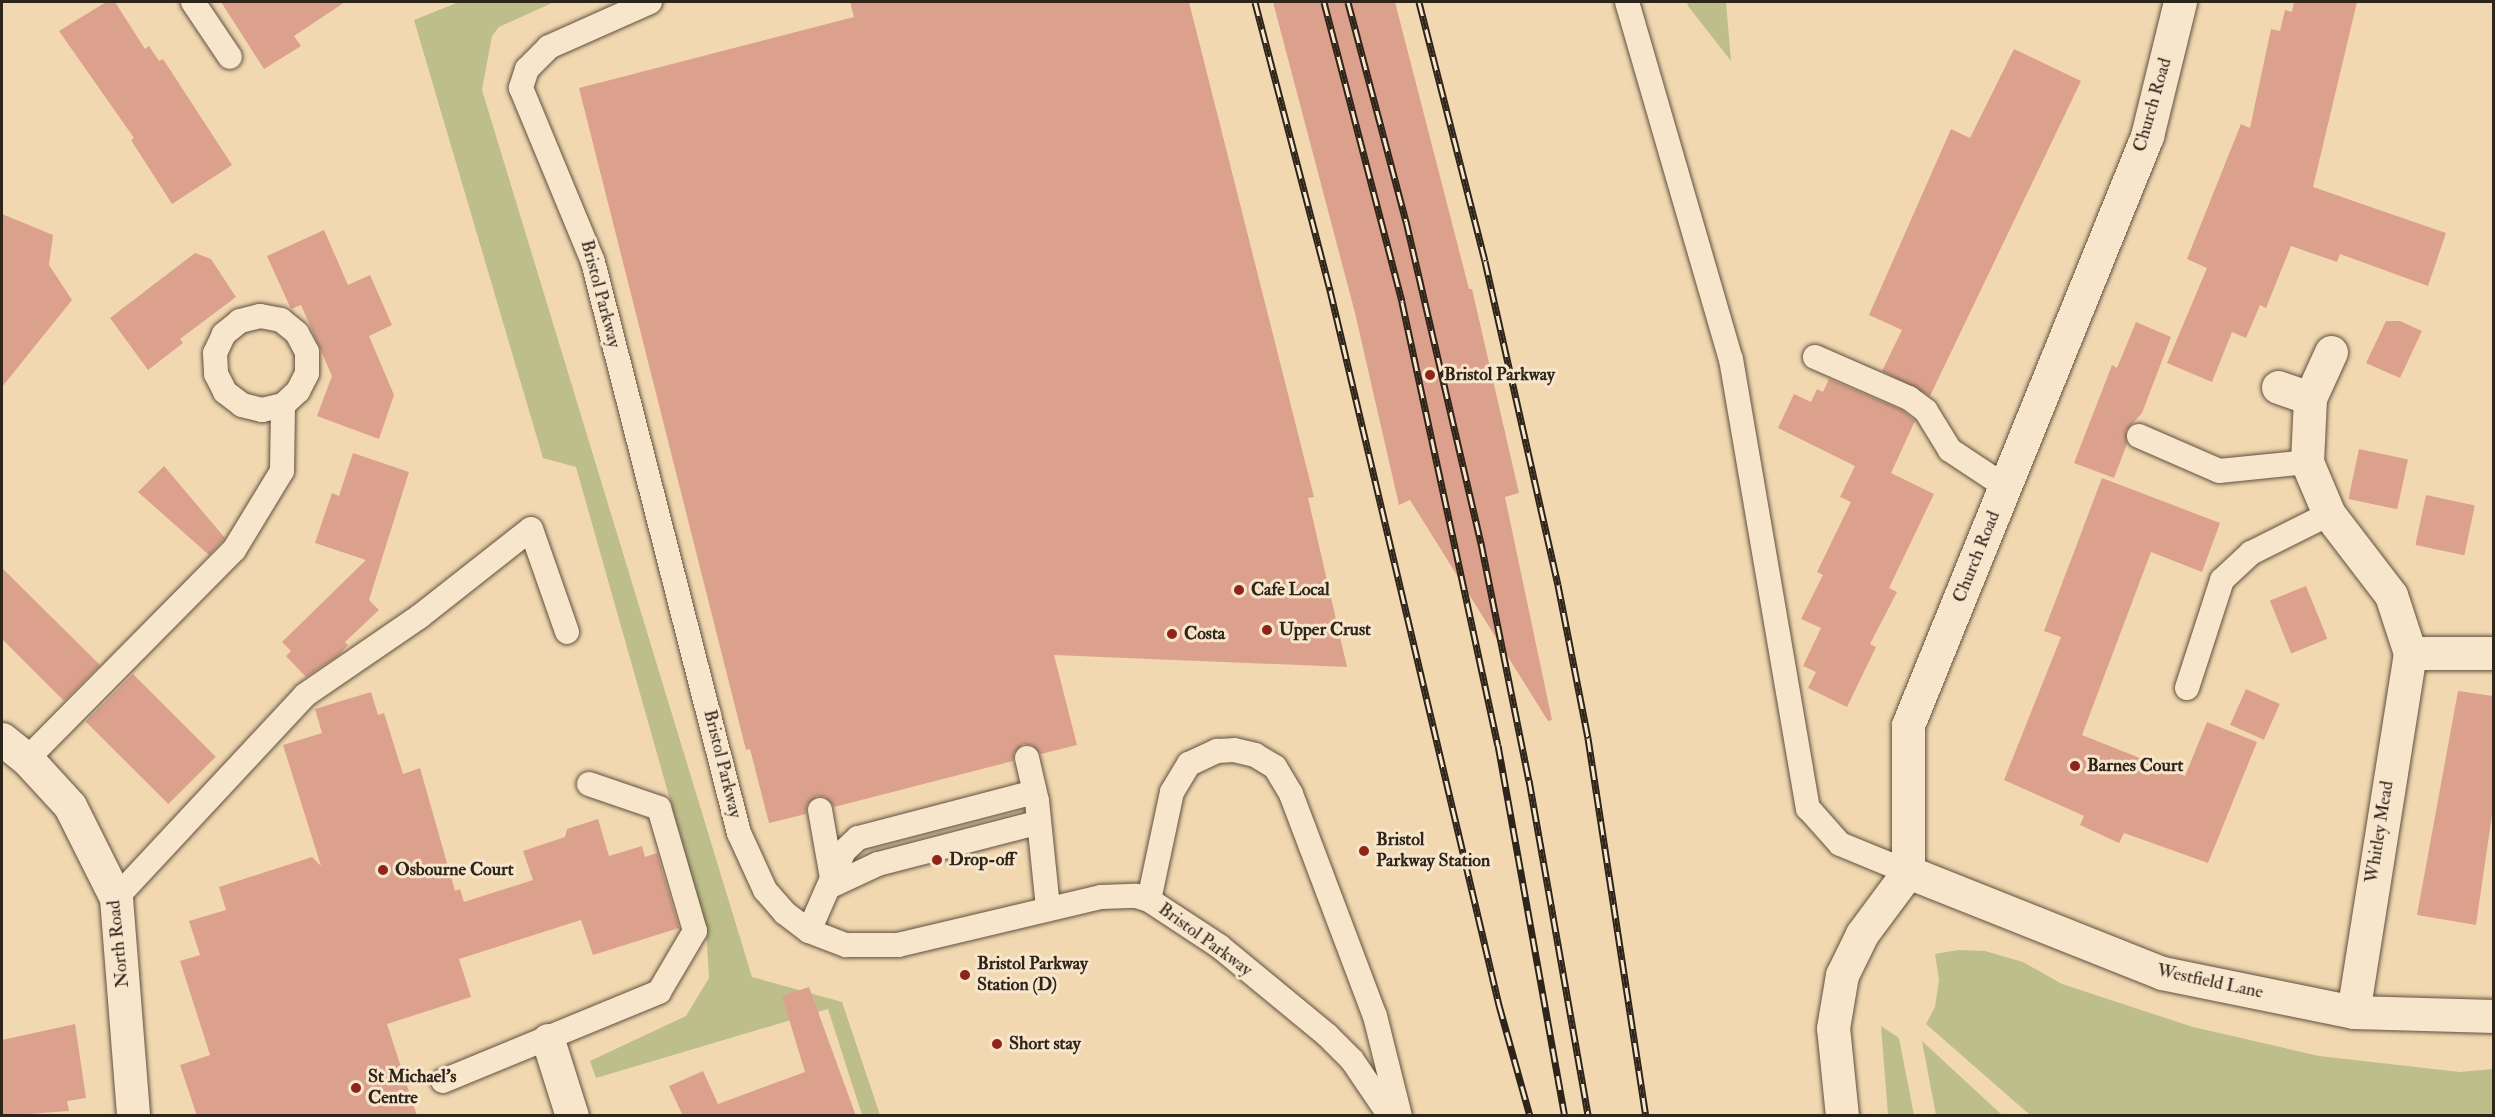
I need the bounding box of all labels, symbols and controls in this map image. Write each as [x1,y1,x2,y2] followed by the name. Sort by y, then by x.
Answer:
[2129,56,2177,154] street label: Church Road
[575,238,625,350] street label: Bristol Parkway
[1444,364,1555,386] place label: Bristol Parkway
[1421,366,1439,384] marker: Bristol Parkway
[1949,508,2005,606] street label: Church Road
[1251,579,1330,601] place label: Cafe Local
[1232,583,1246,597] marker: Cafe Local
[1279,619,1371,641] place label: Upper Crust
[1184,623,1225,645] place label: Costa
[1260,623,1274,637] marker: Upper Crust
[1165,627,1179,641] marker: Costa
[698,708,746,820] street label: Bristol Parkway
[2087,755,2183,777] place label: Barnes Court
[2068,759,2082,773] marker: Barnes Court
[2361,779,2399,885] street label: Whitley Mead
[1376,830,1490,872] place label: Bristol Parkway Station
[1357,844,1371,858] marker: Bristol Parkway Station
[949,849,1015,871] place label: Drop-off
[930,853,944,867] marker: Drop-off
[395,859,514,881] place label: Osbourne Court
[376,863,390,877] marker: Osbourne Court
[104,899,134,989] street label: North Road
[1154,899,1256,981] street label: Bristol Parkway
[977,954,1088,996] place label: Bristol Parkway Station (D)
[2155,960,2265,1004] street label: Westfield Lane
[958,968,972,982] marker: Bristol Parkway Station (D)
[1009,1033,1081,1055] place label: Short stay
[990,1037,1004,1051] marker: Short stay
[368,1067,456,1110] place label: St Michael's Centre
[349,1081,363,1095] marker: St Michael's Centre

